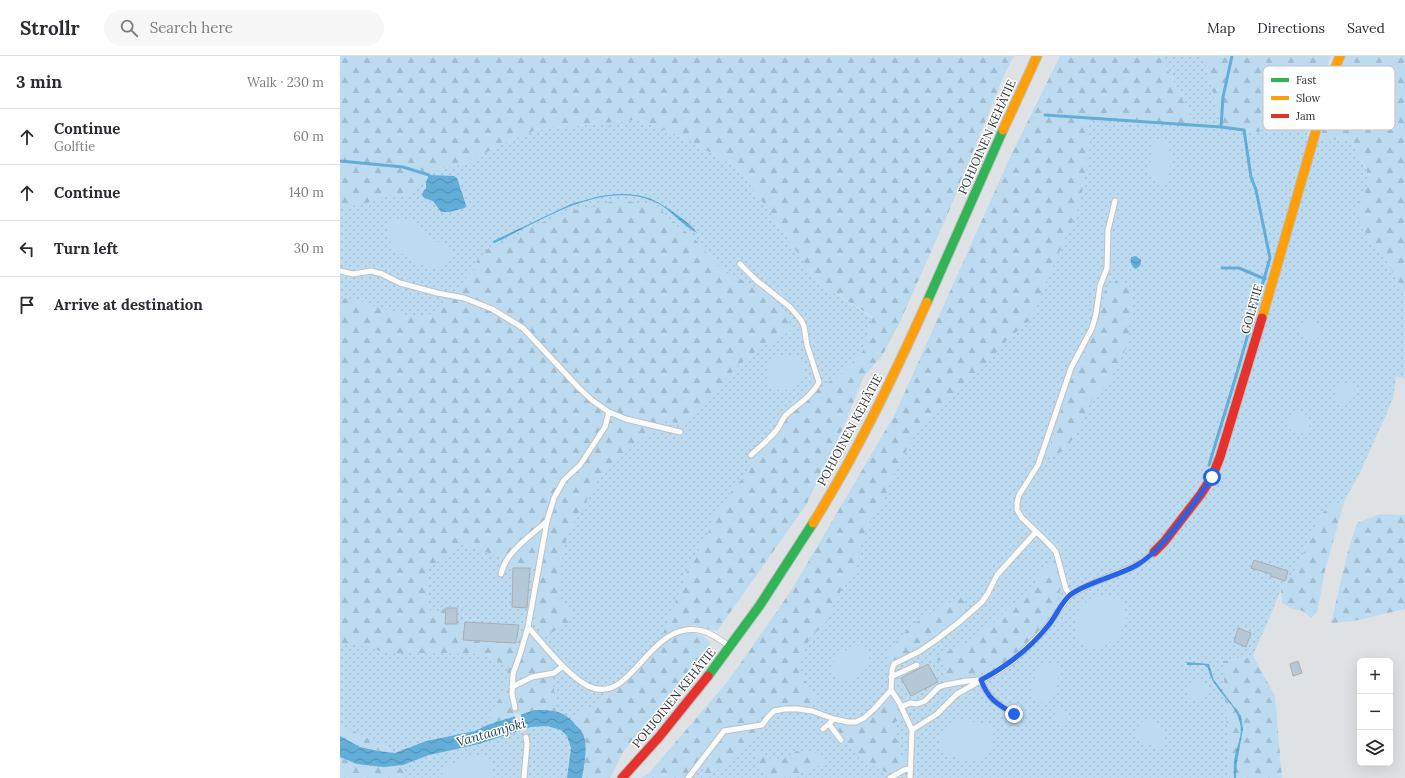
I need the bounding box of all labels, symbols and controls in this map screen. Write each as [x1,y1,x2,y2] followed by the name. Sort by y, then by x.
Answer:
[104,10,384,46] search box
[20,16,80,40] text: Strollr
[118,17,140,39] icon: search
[150,18,233,37] text: Search here
[1207,19,1235,37] text: Map
[1257,19,1325,37] text: Directions
[1347,19,1385,37] text: Saved
[1263,66,1395,130] legend
[16,71,62,93] text: 3 min
[1296,73,1317,87] text: Fast
[247,74,324,91] text: Walk · 230 m
[954,77,1019,197] street label: POHJOINEN KEHÄTIE
[1296,91,1321,105] text: Slow
[1295,109,1316,123] text: Jam
[54,119,120,138] text: Continue
[16,126,38,148] icon: ahead
[293,128,324,145] text: 60 m
[54,138,95,155] text: Golftie
[16,182,38,204] icon: ahead
[54,183,120,202] text: Continue
[289,184,324,201] text: 140 m
[16,238,38,260] icon: left
[54,239,118,258] text: Turn left
[294,240,324,257] text: 30 m
[1237,282,1266,335] street label: GOLFTIE
[16,294,38,316] icon: arrive
[54,295,203,314] text: Arrive at destination
[814,371,885,488] street label: POHJOINEN KEHÄTIE
[1203,468,1221,486] route start
[629,645,719,751] street label: POHJOINEN KEHÄTIE
[1357,658,1393,766] map controls
[1357,658,1393,694] button: +
[1357,694,1393,730] button: −
[1005,705,1023,723] route end
[455,714,529,750] water label: Vantaanjoki
[1357,730,1393,766] button: layers

